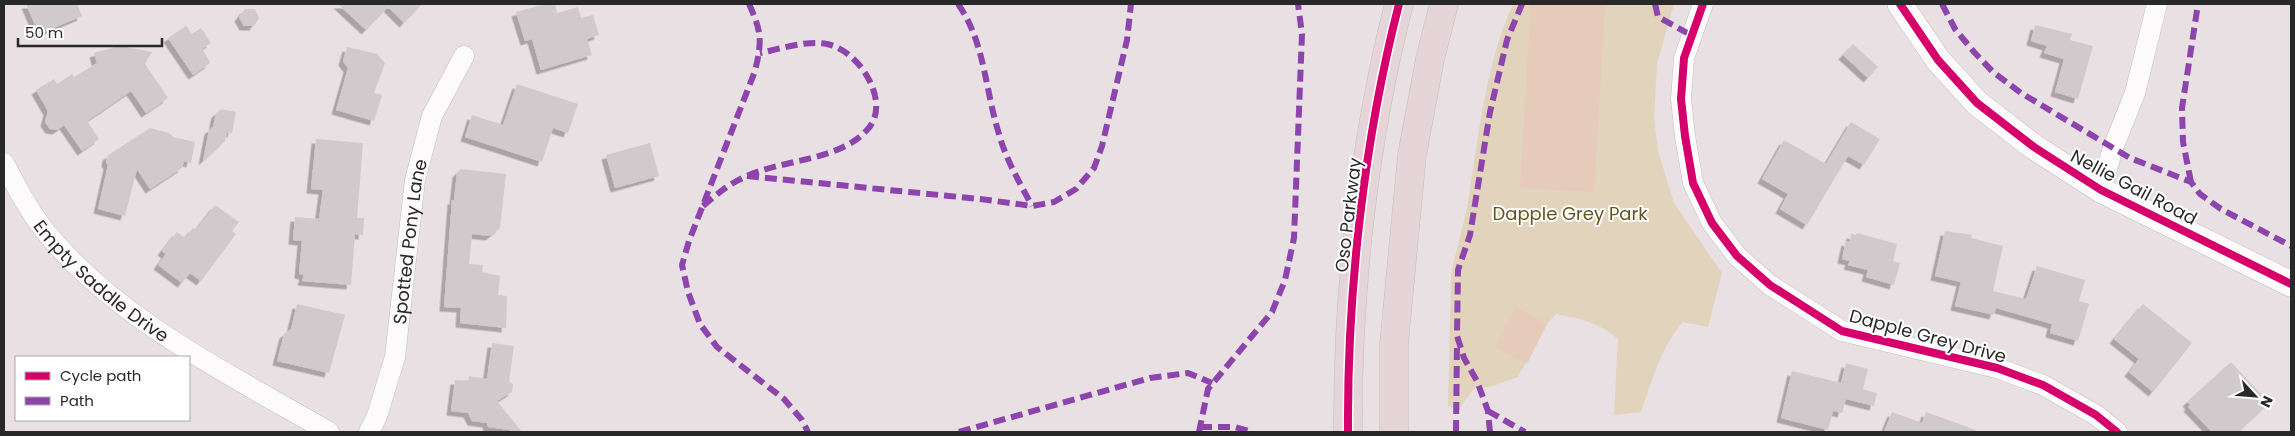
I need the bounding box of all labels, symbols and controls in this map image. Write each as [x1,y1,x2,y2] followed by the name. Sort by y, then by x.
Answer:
[18,15,161,47] scale bar
[25,22,63,43] text: 50 m
[2066,143,2202,231] street label: Nellie Gail Road
[386,156,433,326] street label: Spotted Pony Lane
[1329,156,1367,274] street label: Oso Parkway
[1492,201,1648,226] park label: Dapple Grey Park
[28,214,174,348] street label: Empty Saddle Drive
[1847,303,2009,369] street label: Dapple Grey Drive
[15,356,190,421] legend
[60,365,141,386] text: Cycle path
[2230,371,2280,421] north arrow
[60,390,94,411] text: Path
[2255,393,2278,411] text: N

